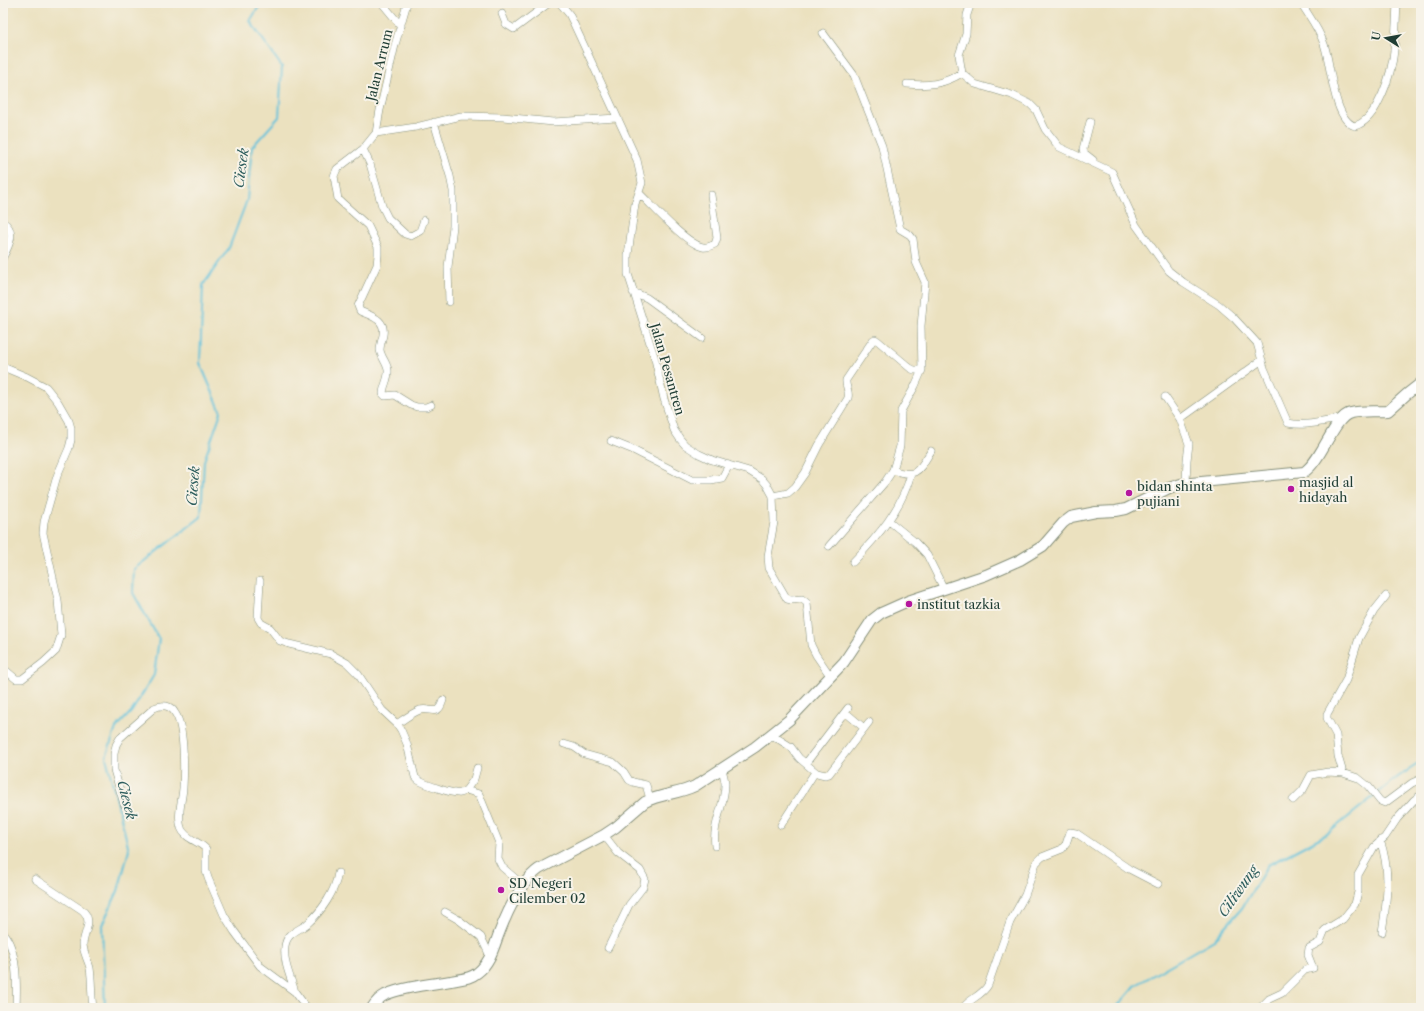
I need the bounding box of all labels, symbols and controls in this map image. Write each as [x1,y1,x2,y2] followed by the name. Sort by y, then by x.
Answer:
[1366,18,1406,58] north arrow
[362,27,396,105] street label: Jalan Arrum
[1368,30,1384,42] text: U
[229,146,253,189] water label: Ciesek
[647,319,689,417] street label: Jalan Pesantren
[183,465,203,507] water label: Ciesek
[1299,474,1354,505] place label: masjid al hidayah
[1137,478,1213,509] place label: bidan shinta pujiani
[1286,484,1296,494] marker: masjid al hidayah
[1124,488,1134,498] marker: bidan shinta pujiani
[917,596,1001,612] place label: institut tazkia
[904,599,914,609] marker: institut tazkia
[113,778,141,822] water label: Ciesek
[1214,860,1263,920] water label: Ciliwung
[509,875,586,906] place label: SD Negeri Cilember 02
[496,885,506,895] marker: SD Negeri Cilember 02

